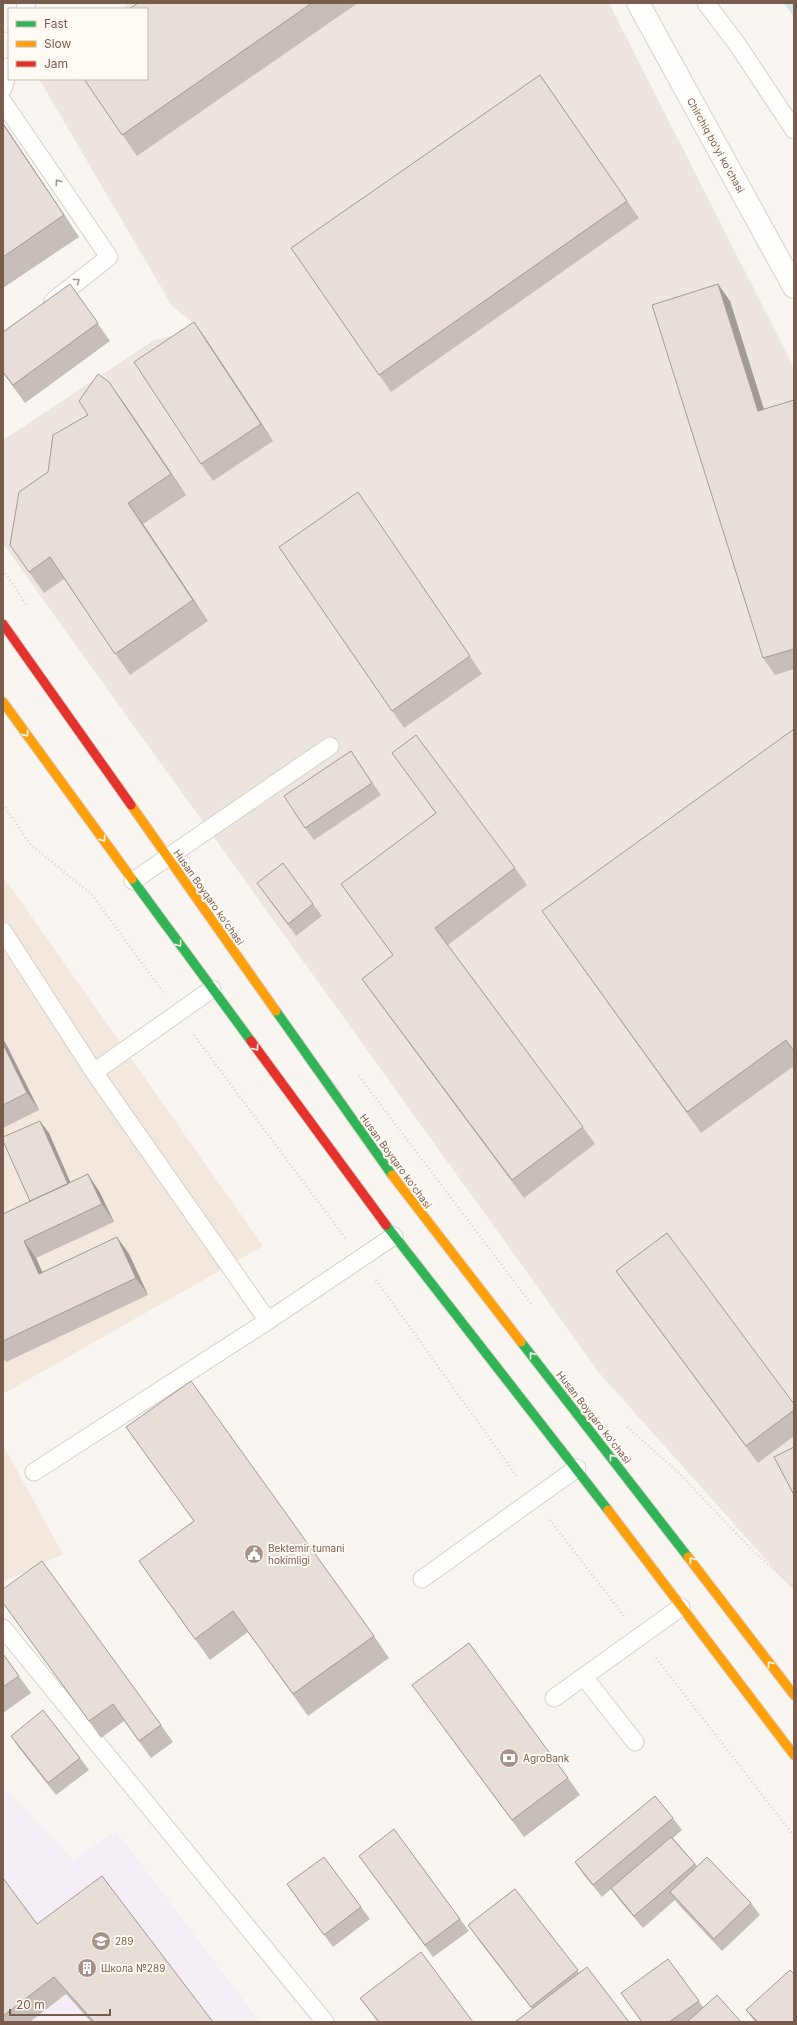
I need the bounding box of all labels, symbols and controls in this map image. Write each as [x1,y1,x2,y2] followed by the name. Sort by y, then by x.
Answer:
[8,8,148,80] legend
[44,16,68,31] text: Fast
[44,36,72,51] text: Slow
[44,56,68,71] text: Jam
[685,95,747,195] street label: Chirchiq bo'yi ko'chasi
[56,180,63,187] one-way arrow
[73,279,80,286] one-way arrow
[21,729,28,736] one-way arrow
[98,834,105,841] one-way arrow
[171,847,247,947] street label: Husan Boyqaro ko'chasi
[174,939,181,946] one-way arrow
[251,1044,258,1051] one-way arrow
[358,1111,434,1211] street label: Husan Boyqaro ko'chasi
[530,1352,537,1359] one-way arrow
[554,1368,634,1466] street label: Husan Boyqaro ko'chasi
[610,1454,617,1461] one-way arrow
[268,1542,345,1566] place label: Bektemir tumani hokimligi
[243,1543,265,1565] public building icon: Bektemir tumani hokimligi
[689,1558,696,1565] one-way arrow
[768,1661,775,1668] one-way arrow
[498,1747,520,1769] bank icon: AgroBank
[523,1752,570,1764] place label: AgroBank
[90,1930,112,1952] school or university icon: 289
[115,1935,134,1947] place label: 289
[76,1957,98,1979] building icon: Школа №289
[101,1962,165,1974] place label: Школа №289
[10,1991,110,2017] scale bar
[16,1997,45,2012] text: 20 m

